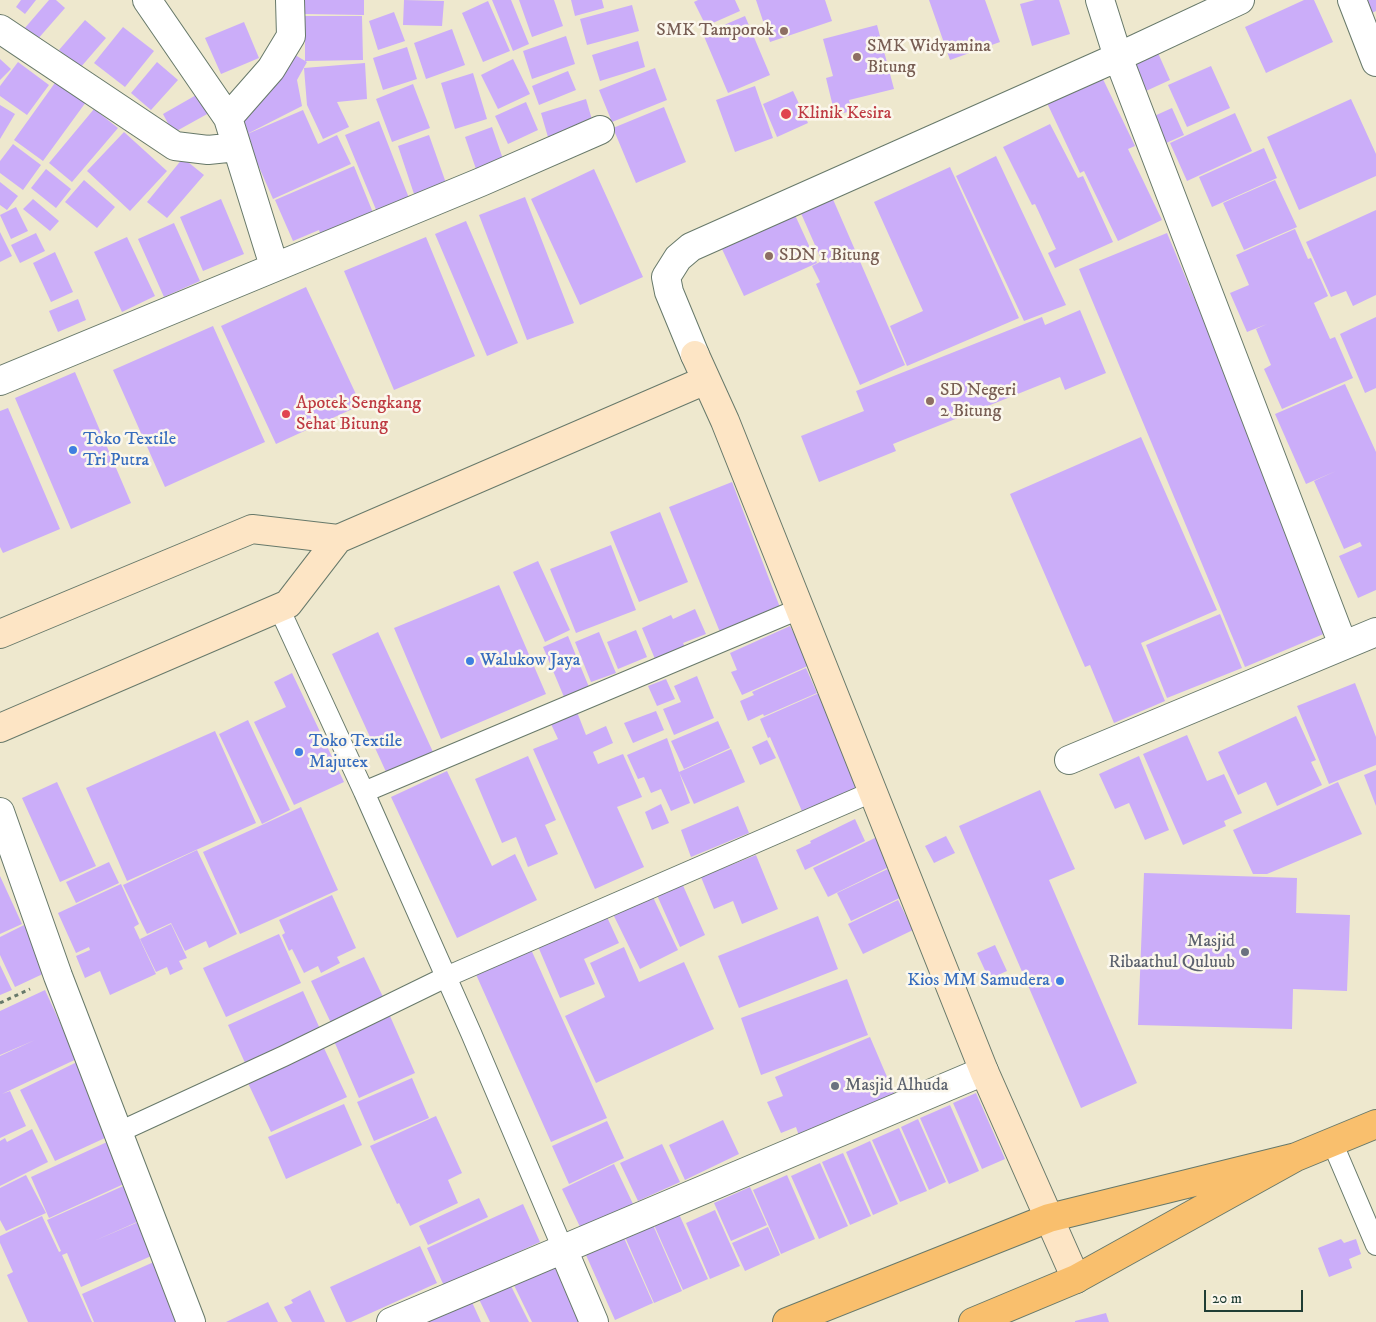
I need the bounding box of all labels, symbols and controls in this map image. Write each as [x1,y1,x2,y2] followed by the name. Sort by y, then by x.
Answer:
[656,20,774,42] place label: SMK Tamporok
[778,25,790,37] marker: SMK Tamporok
[867,36,991,78] place label: SMK Widyamina Bitung
[851,51,863,63] marker: SMK Widyamina Bitung
[797,103,891,125] place label: Klinik Kesira
[779,107,793,121] marker: Klinik Kesira
[779,245,879,267] place label: SDN 1 Bitung
[763,250,775,262] marker: SDN 1 Bitung
[940,380,1016,422] place label: SD Negeri 2 Bitung
[296,393,421,436] place label: Apotek Sengkang Sehat Bitung
[924,395,936,407] marker: SD Negeri 2 Bitung
[280,408,292,420] marker: Apotek Sengkang Sehat Bitung
[83,429,176,472] place label: Toko Textile Tri Putra
[67,444,79,456] marker: Toko Textile Tri Putra
[480,650,580,672] place label: Walukow Jaya
[464,655,476,667] marker: Walukow Jaya
[309,731,402,774] place label: Toko Textile Majutex
[293,746,305,758] marker: Toko Textile Majutex
[1108,931,1235,974] place label: Masjid Ribaathul Quluub
[1239,946,1251,958] marker: Masjid Ribaathul Quluub
[907,970,1050,992] place label: Kios MM Samudera
[1054,975,1066,987] marker: Kios MM Samudera
[845,1075,948,1097] place label: Masjid Alhuda
[829,1080,841,1092] marker: Masjid Alhuda
[1206,1280,1305,1312] scale bar
[1212,1289,1242,1308] text: 20 m

